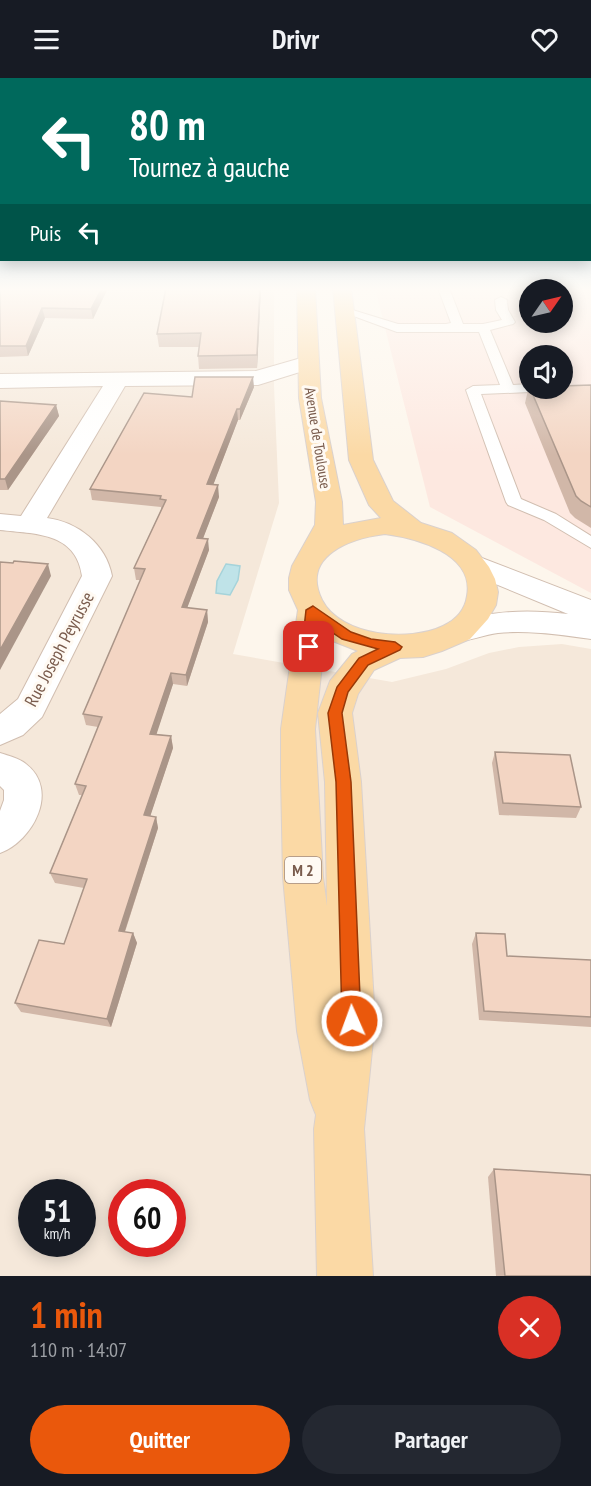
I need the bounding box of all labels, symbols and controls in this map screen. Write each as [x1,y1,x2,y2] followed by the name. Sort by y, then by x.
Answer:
[272,22,319,56] text: Drivr
[30,23,63,56] icon: menu
[528,23,561,56] icon: heart
[129,97,206,152] text: 80 m
[30,102,108,180] icon: left
[129,150,290,184] text: Tournez à gauche
[73,216,106,249] icon: left
[30,219,61,247] text: Puis
[519,279,573,333] north arrow
[519,279,573,399] map controls
[519,345,573,399] button: sound
[301,386,335,490] street label: Avenue de Toulouse
[19,588,99,710] street label: Rue Joseph Peyrusse
[283,621,334,672] pin
[292,630,325,663] icon: arrive
[285,857,321,883] road number: M 2
[320,989,384,1053] position arrow
[108,1179,186,1257] speed limit sign: 60
[43,1191,71,1230] text: 51
[44,1224,70,1243] text: km/h
[30,1291,103,1338] text: 1 min
[498,1296,561,1359] button: close
[30,1337,127,1363] text: 110 m · 14:07
[30,1405,290,1474] button: Quitter
[302,1405,561,1474] button: Partager

